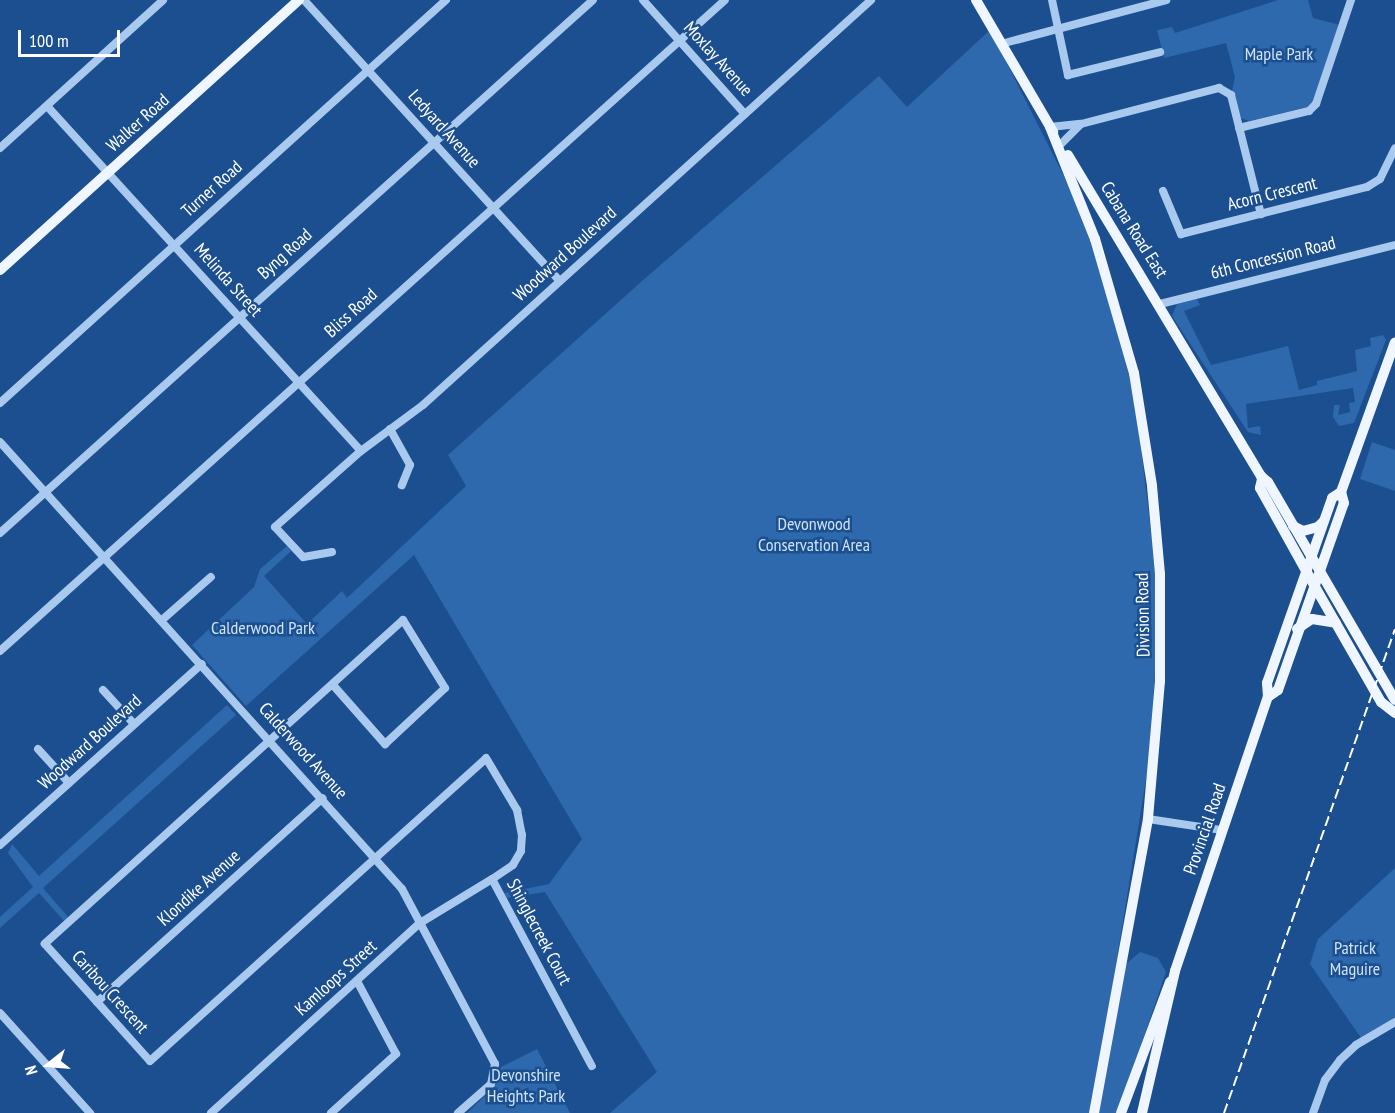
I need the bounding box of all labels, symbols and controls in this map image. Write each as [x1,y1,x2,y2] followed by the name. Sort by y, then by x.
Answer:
[679,17,757,101] street label: Moxlay Avenue
[21,18,123,56] scale bar
[29,29,69,52] text: 100 m
[1245,43,1313,65] park label: Maple Park
[403,85,485,173] street label: Ledyard Avenue
[102,89,174,157] street label: Walker Road
[177,156,247,222] street label: Turner Road
[1225,172,1319,216] street label: Acorn Crescent
[1096,178,1172,282] street label: Cabana Road East
[509,202,621,306] street label: Woodward Boulevard
[253,224,317,284] street label: Byng Road
[1208,232,1338,284] street label: 6th Concession Road
[190,239,266,321] street label: Melinda Street
[320,284,382,342] street label: Bliss Road
[758,514,870,556] park label: Devonwood Conservation Area
[1131,573,1155,657] street label: Division Road
[211,617,315,639] park label: Calderwood Park
[34,690,146,794] street label: Woodward Boulevard
[254,698,352,804] street label: Calderwood Avenue
[1179,780,1231,878] street label: Provincial Road
[153,845,245,931] street label: Klondike Avenue
[502,875,576,989] street label: Shinglecreek Court
[291,936,381,1020] street label: Kamloops Street
[1330,938,1380,980] park label: Patrick Maguire
[67,946,153,1038] street label: Caribou Crescent
[18,1035,78,1095] north arrow
[20,1063,42,1077] text: N
[487,1065,565,1108] park label: Devonshire Heights Park

